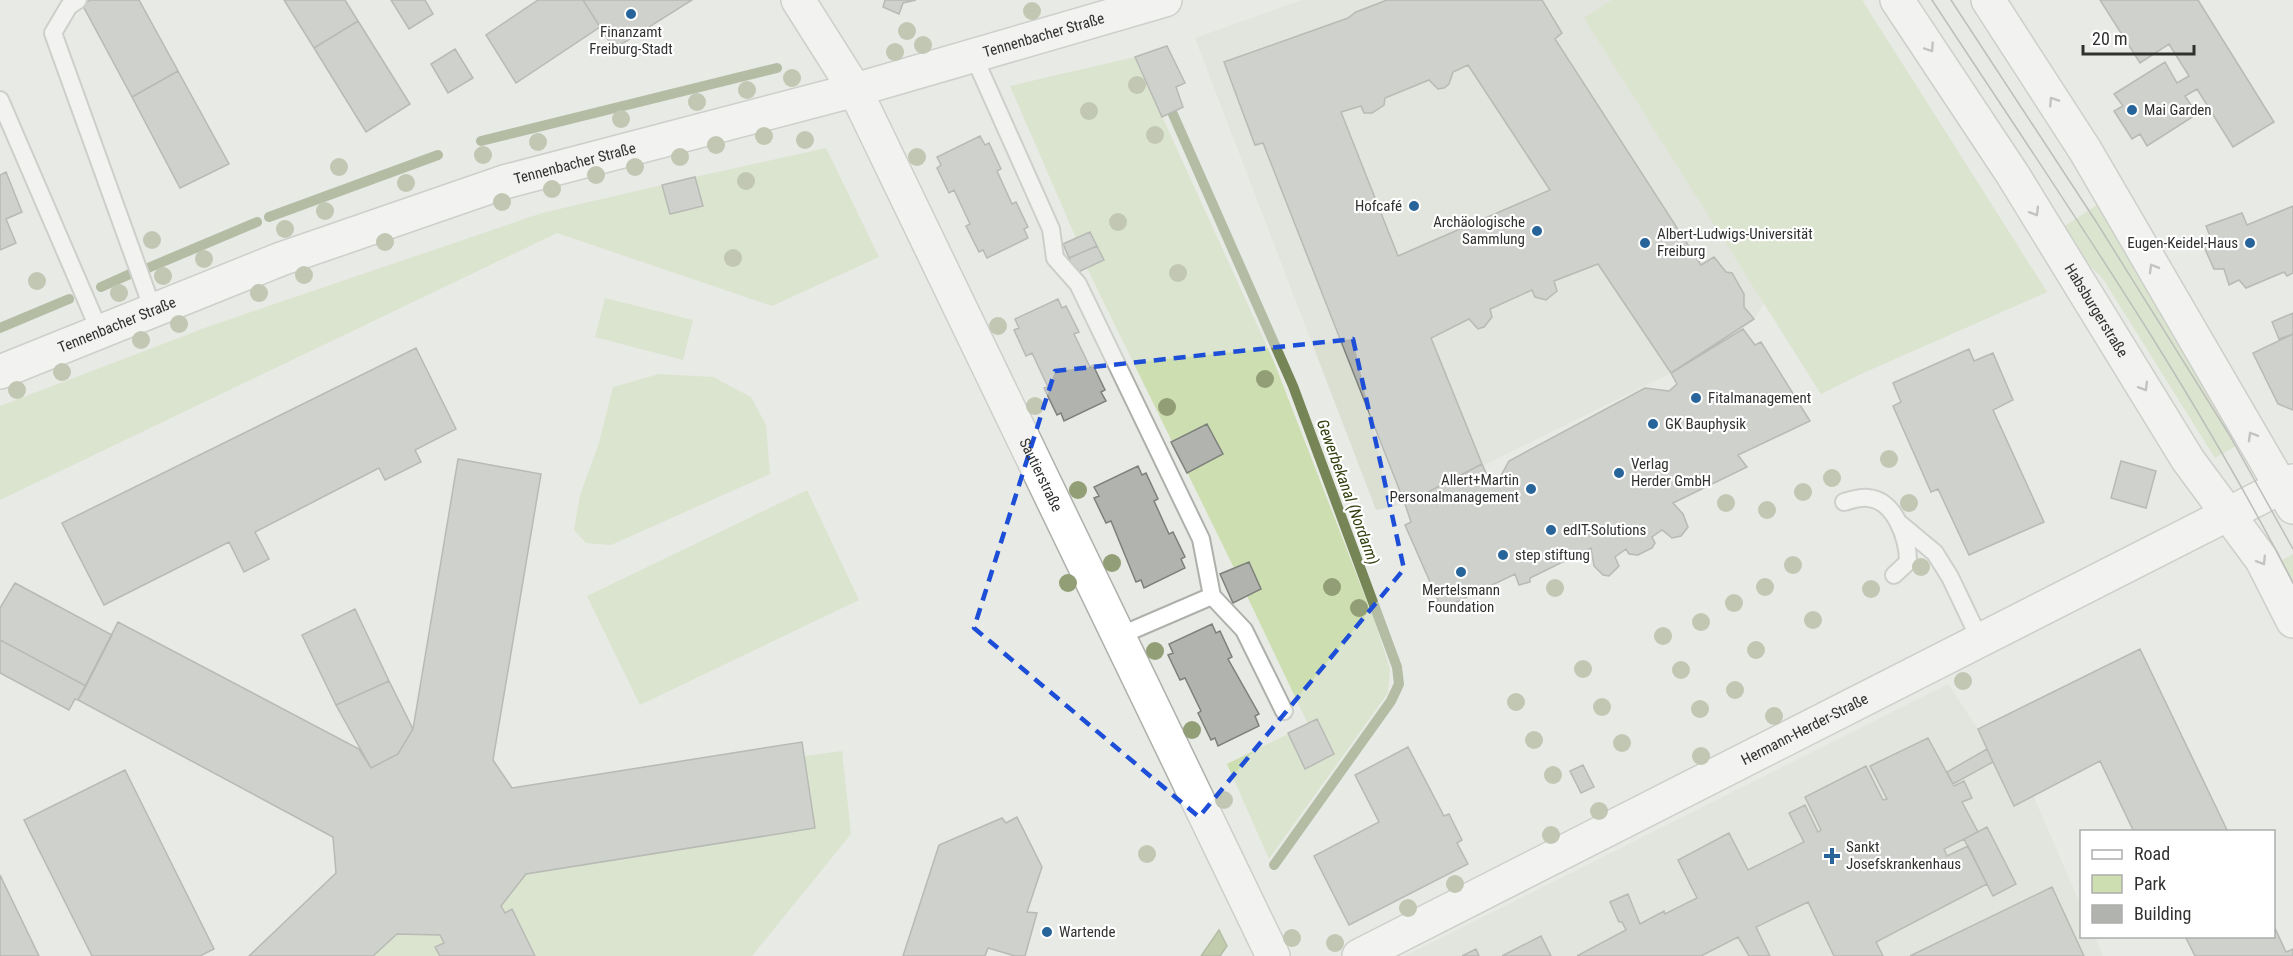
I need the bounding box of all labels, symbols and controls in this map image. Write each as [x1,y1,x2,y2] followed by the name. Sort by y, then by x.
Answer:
[624,7,638,21] marker: Finanzamt Freiburg-Stadt
[981,9,1106,61] street label: Tennenbacher Straße
[2083,18,2194,56] scale bar
[589,23,673,58] place label: Finanzamt Freiburg-Stadt
[2092,28,2127,49] text: 20 m
[1923,42,1934,53] one-way arrow
[2048,97,2060,107] one-way arrow
[2144,101,2212,119] place label: Mai Garden
[2125,103,2139,117] marker: Mai Garden
[512,139,638,188] street label: Tennenbacher Straße
[1355,197,1402,215] place label: Hofcafé
[1407,199,1421,213] marker: Hofcafé
[2028,206,2040,216] one-way arrow
[1433,213,1525,248] place label: Archäologische Sammlung
[1530,224,1544,238] marker: Archäologische Sammlung
[1657,225,1813,260] place label: Albert-Ludwigs-Universität Freiburg
[2127,234,2238,252] place label: Eugen-Keidel-Haus
[1638,236,1652,250] marker: Albert-Ludwigs-Universität Freiburg
[2243,236,2257,250] marker: Eugen-Keidel-Haus
[2061,260,2132,361] street label: Habsburgerstraße
[2148,264,2160,274] one-way arrow
[55,293,178,357] street label: Tennenbacher Straße
[2136,381,2148,391] one-way arrow
[1708,389,1811,407] place label: Fitalmanagement
[1689,391,1703,405] marker: Fitalmanagement
[1665,415,1746,433] place label: GK Bauphysik
[1313,417,1383,567] water label: Gewerbekanal (Nordarm)
[1646,417,1660,431] marker: GK Bauphysik
[2247,432,2259,442] one-way arrow
[1015,435,1066,515] street label: Sautierstraße
[1631,455,1711,490] place label: Verlag Herder GmbH
[1612,466,1626,480] marker: Verlag Herder GmbH
[1390,471,1519,506] place label: Allert+Martin Personalmanagement
[1524,482,1538,496] marker: Allert+Martin Personalmanagement
[1563,521,1647,539] place label: edIT-Solutions
[1544,523,1558,537] marker: edIT-Solutions
[1515,546,1590,564] place label: step stiftung
[1496,548,1510,562] marker: step stiftung
[2254,555,2265,566] one-way arrow
[1454,565,1468,579] marker: Mertelsmann Foundation
[1422,581,1500,616] place label: Mertelsmann Foundation
[1738,690,1871,769] street label: Hermann-Herder-Straße
[2080,830,2275,938] legend
[1846,838,1961,873] place label: Sankt Josefskrankenhaus
[2134,843,2170,864] text: Road
[1823,847,1841,865] marker: Sankt Josefskrankenhaus
[2134,873,2166,894] text: Park
[2134,903,2191,924] text: Building
[1059,923,1116,941] place label: Wartende
[1040,925,1054,939] marker: Wartende

